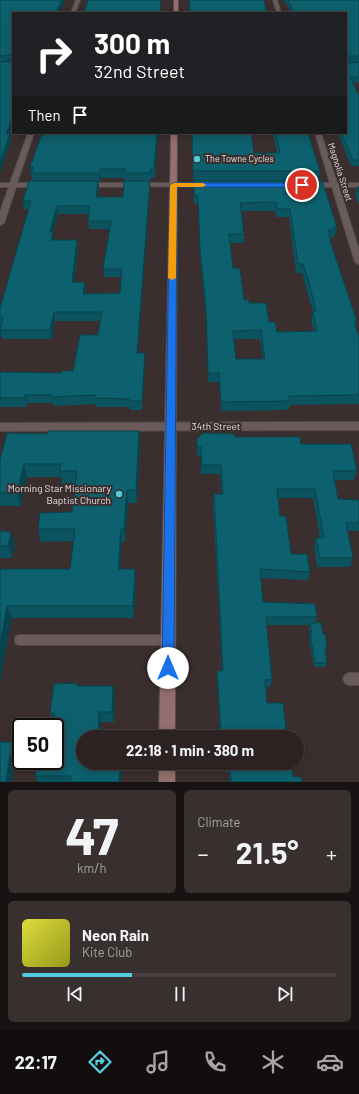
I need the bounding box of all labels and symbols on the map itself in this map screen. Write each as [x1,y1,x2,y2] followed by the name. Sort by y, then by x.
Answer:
[326,141,355,203] street label: Magnolia Street
[205,153,274,164] place label: The Towne Cycles
[192,154,202,164] marker: The Towne Cycles
[285,168,319,202] pin
[192,420,241,432] street label: 34th Street
[8,482,111,506] place label: Morning Star Missionary Baptist Church
[114,489,124,499] marker: Morning Star Missionary Baptist Church
[147,647,189,689] position arrow
[12,718,64,770] speed limit sign: 50

